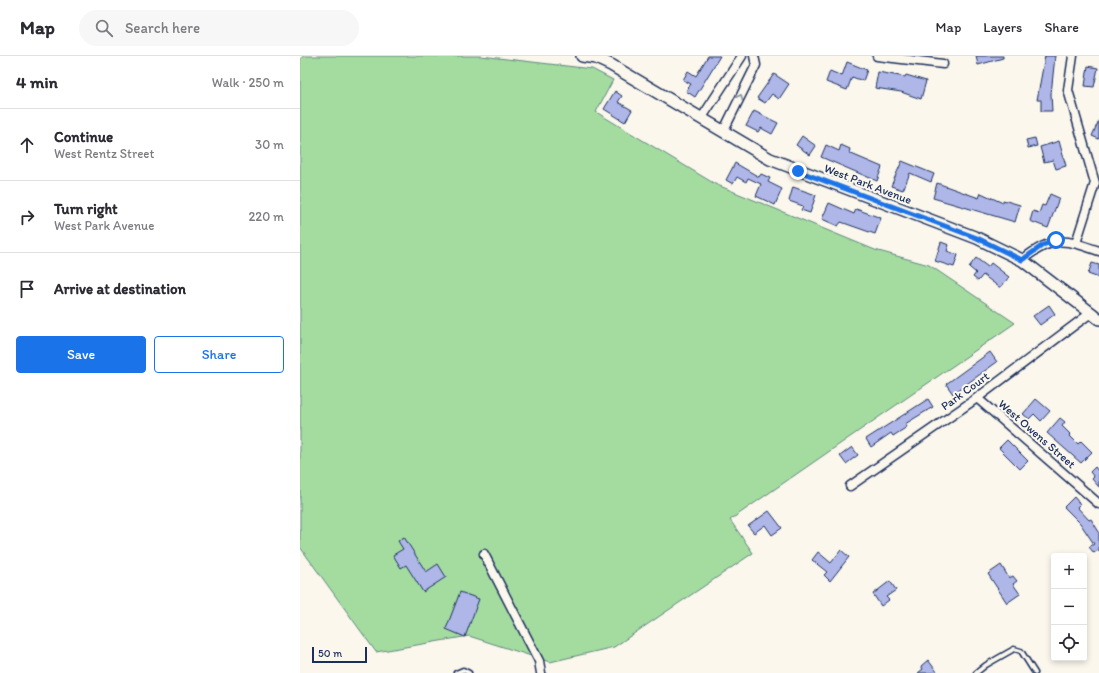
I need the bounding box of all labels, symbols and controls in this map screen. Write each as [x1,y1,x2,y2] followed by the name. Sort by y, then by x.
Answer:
[79,10,359,46] search box
[20,16,55,39] text: Map
[93,17,115,39] icon: search
[125,19,200,37] text: Search here
[936,19,961,36] text: Map
[983,19,1022,36] text: Layers
[1044,19,1079,36] text: Share
[16,72,58,92] text: 4 min
[212,75,284,90] text: Walk · 250 m
[735,93,743,101] one-way arrow
[54,128,113,146] text: Continue
[16,134,38,156] icon: ahead
[255,137,284,152] text: 30 m
[54,146,154,161] text: West Rentz Street
[822,161,914,207] street label: West Park Avenue
[789,162,807,180] route end
[54,200,118,218] text: Turn right
[16,206,38,228] icon: right
[248,209,284,224] text: 220 m
[54,218,154,233] text: West Park Avenue
[1047,231,1065,249] route start
[16,278,38,300] icon: arrive
[54,280,186,298] text: Arrive at destination
[16,336,146,373] button: Save
[154,336,284,373] button: Share
[938,369,992,413] street label: Park Court
[996,397,1079,472] street label: West Owens Street
[1051,553,1087,661] map controls
[1051,553,1087,589] button: +
[1051,589,1087,625] button: −
[1051,625,1087,661] button: locate
[312,645,367,664] scale bar
[318,647,342,660] text: 50 m

